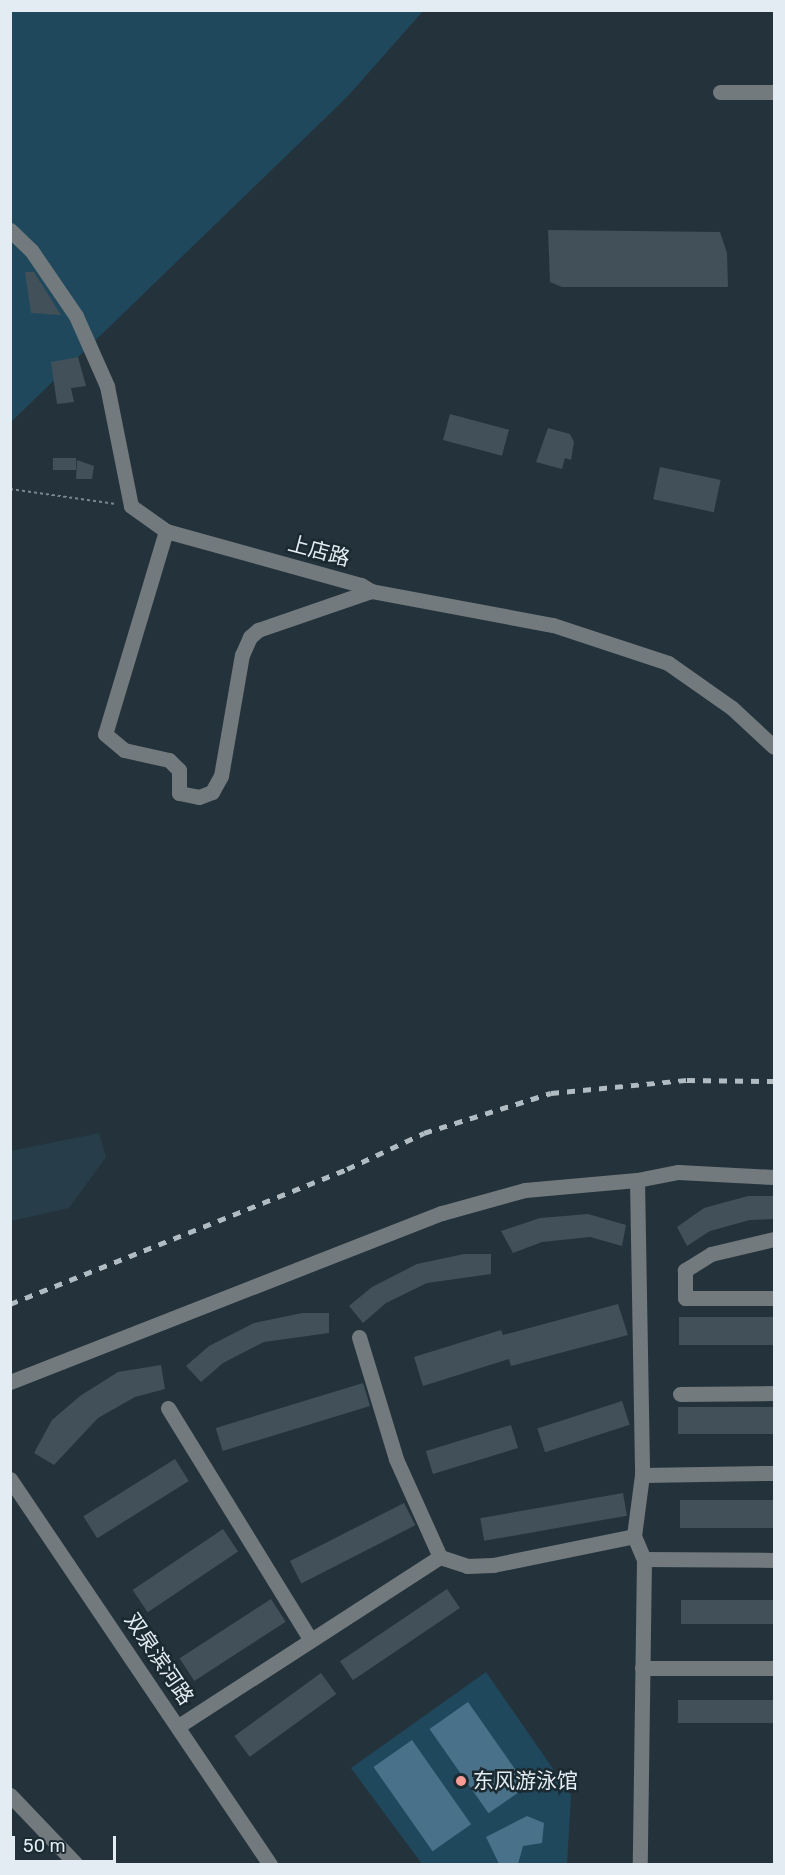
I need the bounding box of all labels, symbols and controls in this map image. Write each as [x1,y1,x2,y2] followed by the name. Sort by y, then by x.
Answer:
[285,531,353,571] street label: 上店路
[119,1608,199,1710] street label: 双泉滨河路
[473,1768,578,1794] place label: 东风游泳馆
[454,1774,468,1788] marker: 东风游泳馆
[15,1824,118,1862] scale bar
[23,1835,66,1857] text: 50 m

